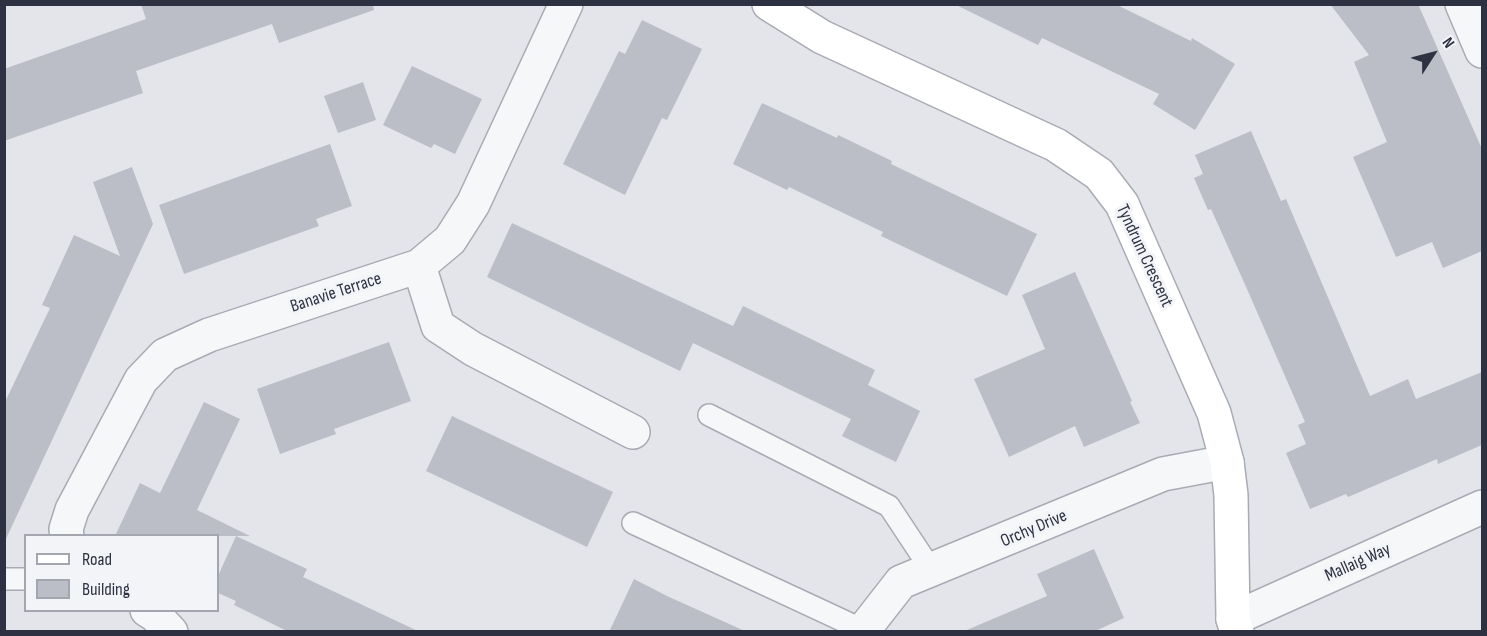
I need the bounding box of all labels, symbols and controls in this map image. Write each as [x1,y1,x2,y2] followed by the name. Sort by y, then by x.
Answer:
[1403,24,1463,84] north arrow
[1438,34,1458,52] text: N
[1111,201,1177,311] street label: Tyndrum Crescent
[288,268,384,318] street label: Banavie Terrace
[998,505,1070,553] street label: Orchy Drive
[24,534,219,612] legend
[1322,539,1394,587] street label: Mallaig Way
[82,549,112,570] text: Road
[82,579,130,600] text: Building

